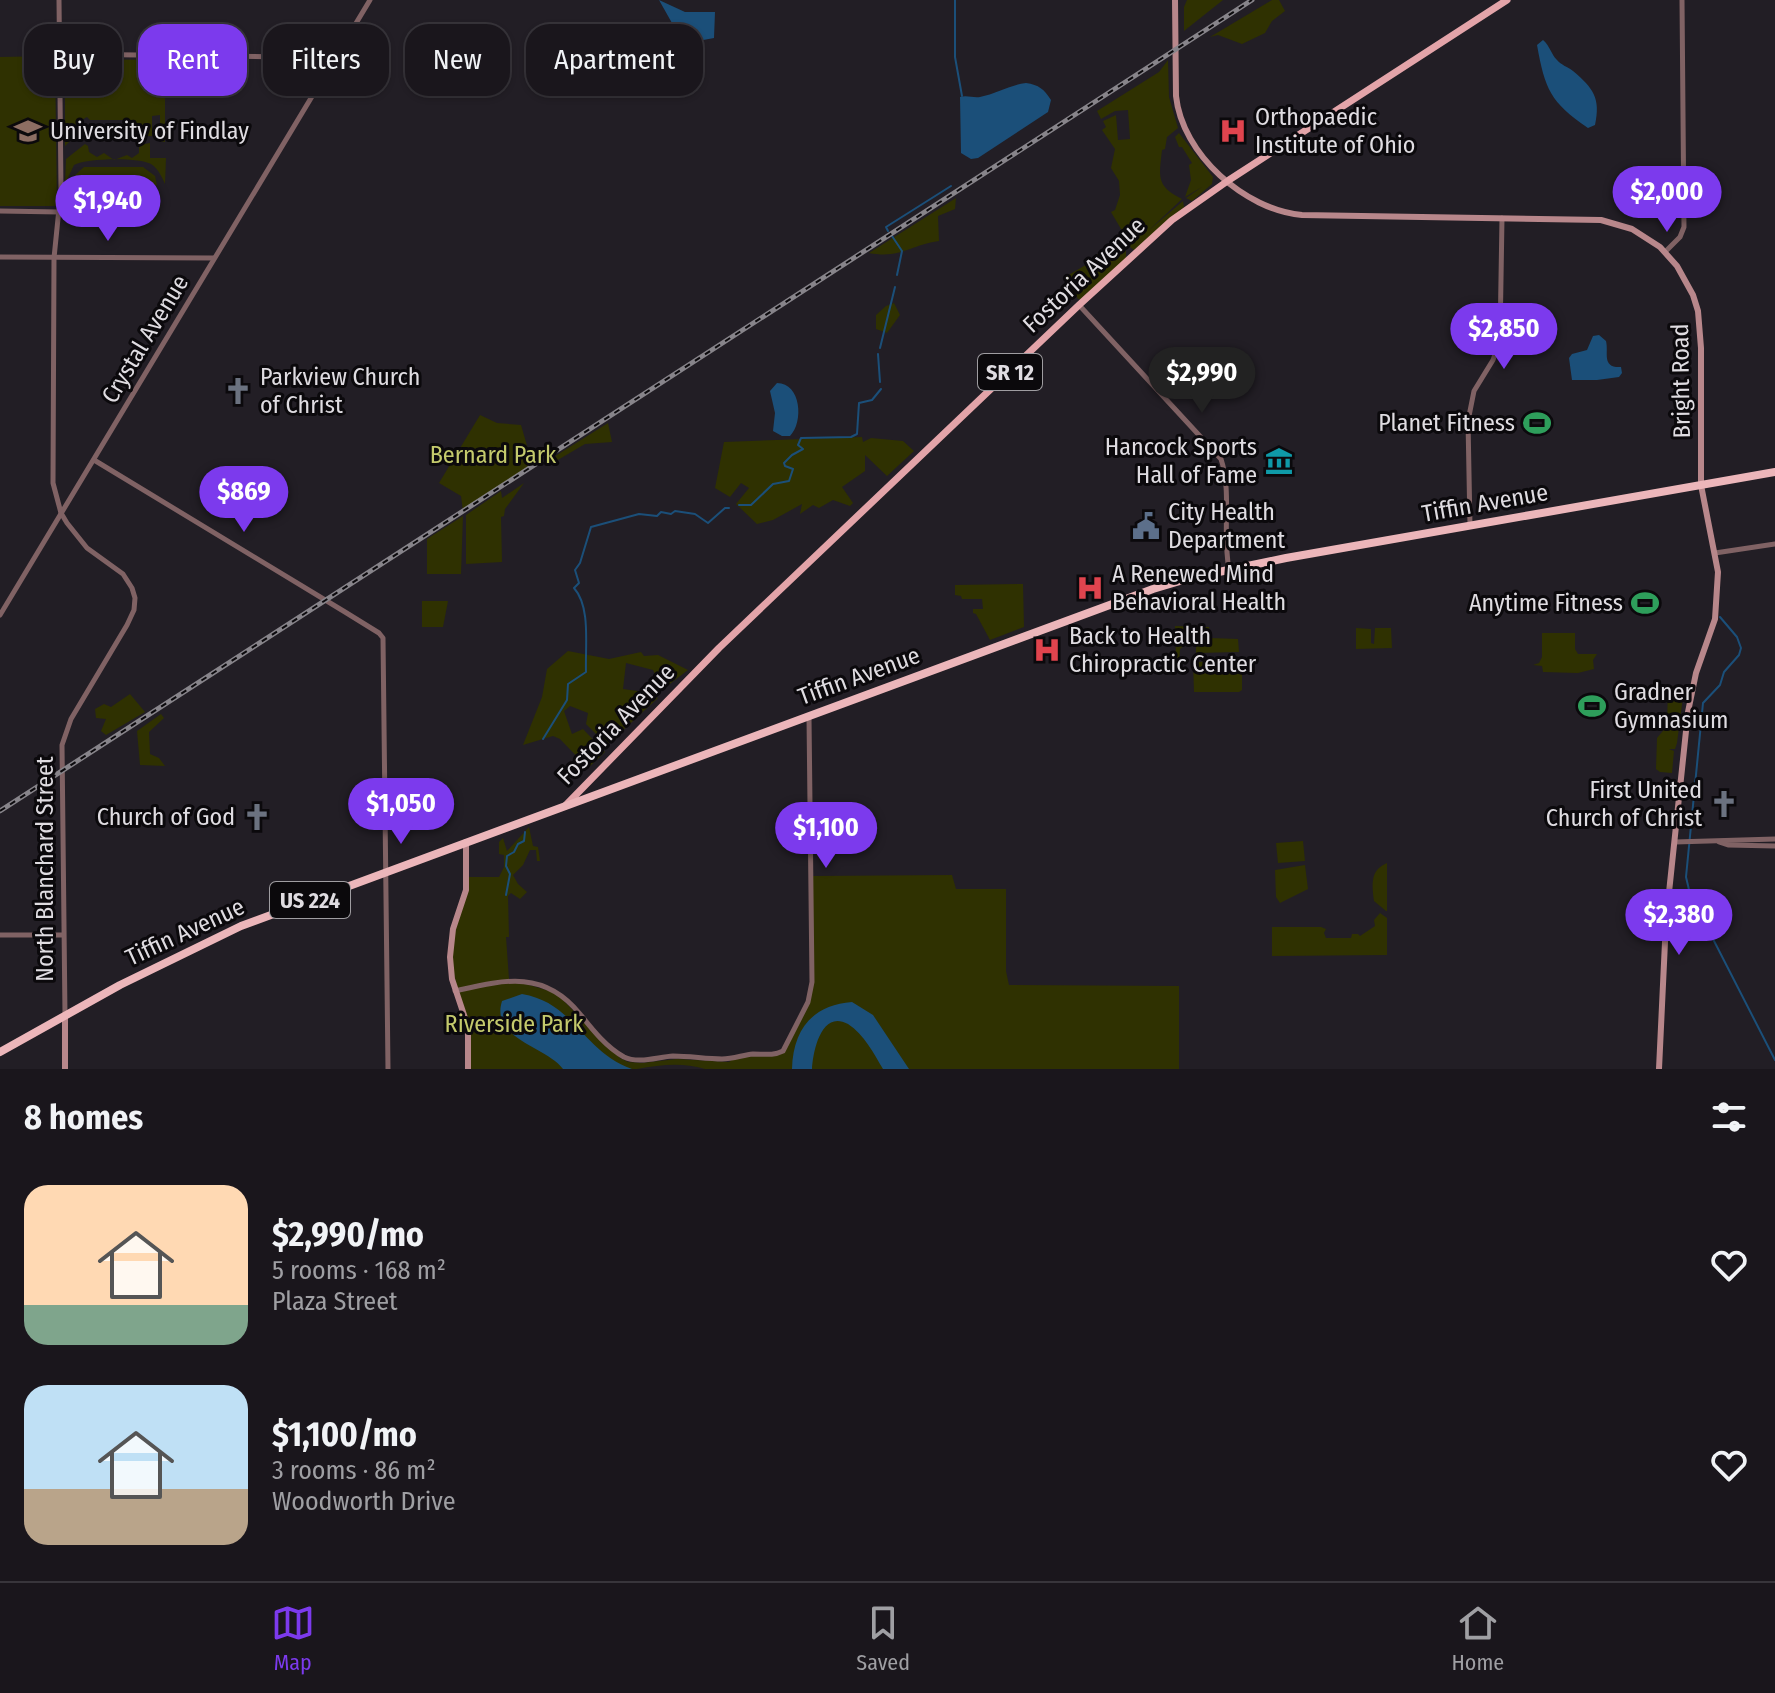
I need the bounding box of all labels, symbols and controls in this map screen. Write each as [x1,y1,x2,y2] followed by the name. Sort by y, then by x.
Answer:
[24,24,122,96] chip: Buy
[138,24,247,96] chip: Rent
[263,24,389,96] chip: Filters
[405,24,510,96] chip: New
[526,24,703,96] chip: Apartment
[1255,103,1415,159] place label: Orthopaedic Institute of Ohio
[13,116,43,146] school or university icon: University of Findlay
[1218,116,1248,146] hospital icon: Orthopaedic Institute of Ohio
[50,117,249,145] place label: University of Findlay
[1602,166,1732,234] pin: $2,000
[43,175,173,243] pin: $1,940
[1631,176,1703,207] text: $2,000
[73,185,143,216] text: $1,940
[1017,211,1151,339] street label: Fostoria Avenue
[96,270,194,408] street label: Crystal Avenue
[1439,303,1569,371] pin: $2,850
[1468,313,1540,344] text: $2,850
[1666,323,1696,439] street label: Bright Road
[1137,347,1267,415] pin: $2,990
[978,354,1042,390] road number: SR 12
[1166,357,1238,388] text: $2,990
[260,363,420,419] place label: Parkview Church of Christ
[223,376,253,406] church icon: Parkview Church of Christ
[1522,408,1552,438] sports icon: Planet Fitness
[1378,409,1515,437] place label: Planet Fitness
[1105,433,1257,489] place label: Hancock Sports Hall of Fame
[430,441,557,469] park label: Bernard Park
[1264,446,1294,476] museum icon: Hancock Sports Hall of Fame
[197,466,291,534] pin: $869
[217,476,271,507] text: $869
[1420,478,1550,528] street label: Tiffin Avenue
[1168,498,1285,554] place label: City Health Department
[1131,511,1161,541] public building icon: City Health Department
[1112,560,1286,616] place label: A Renewed Mind Behavioral Health
[1075,573,1105,603] hospital icon: A Renewed Mind Behavioral Health
[1630,588,1660,618] sports icon: Anytime Fitness
[1469,589,1623,617] place label: Anytime Fitness
[1069,622,1257,678] place label: Back to Health Chiropractic Center
[1032,635,1062,665] hospital icon: Back to Health Chiropractic Center
[794,641,924,711] street label: Tiffin Avenue
[552,658,680,790] street label: Fostoria Avenue
[1614,678,1728,734] place label: Gradner Gymnasium
[1577,691,1607,721] sports icon: Gradner Gymnasium
[31,756,59,982] street label: North Blanchard Street
[1546,776,1702,832] place label: First United Church of Christ
[336,778,466,846] pin: $1,050
[366,788,436,819] text: $1,050
[1709,789,1739,819] church icon: First United Church of Christ
[242,802,272,832] church icon: Church of God
[761,802,891,870] pin: $1,100
[97,803,235,831] place label: Church of God
[793,812,859,843] text: $1,100
[270,882,350,918] road number: US 224
[1614,889,1744,957] pin: $2,380
[121,892,249,972] street label: Tiffin Avenue
[1643,899,1715,930] text: $2,380
[445,1010,584,1038] park label: Riverside Park
[1707,1095,1751,1139] icon: filters
[24,1097,143,1138] text: 8 homes
[272,1214,424,1255] text: $2,990/mo
[88,1217,184,1313] icon: home
[1707,1243,1751,1287] icon: heart
[272,1255,446,1286] text: 5 rooms · 168 m²
[272,1286,398,1317] text: Plaza Street
[272,1414,417,1455] text: $1,100/mo
[88,1417,184,1513] icon: home
[1707,1443,1751,1487] icon: heart
[272,1455,436,1486] text: 3 rooms · 86 m²
[272,1486,456,1517] text: Woodworth Drive
[271,1601,315,1676] tab: Map
[856,1601,910,1676] tab: Saved
[1452,1601,1504,1676] tab: Home

